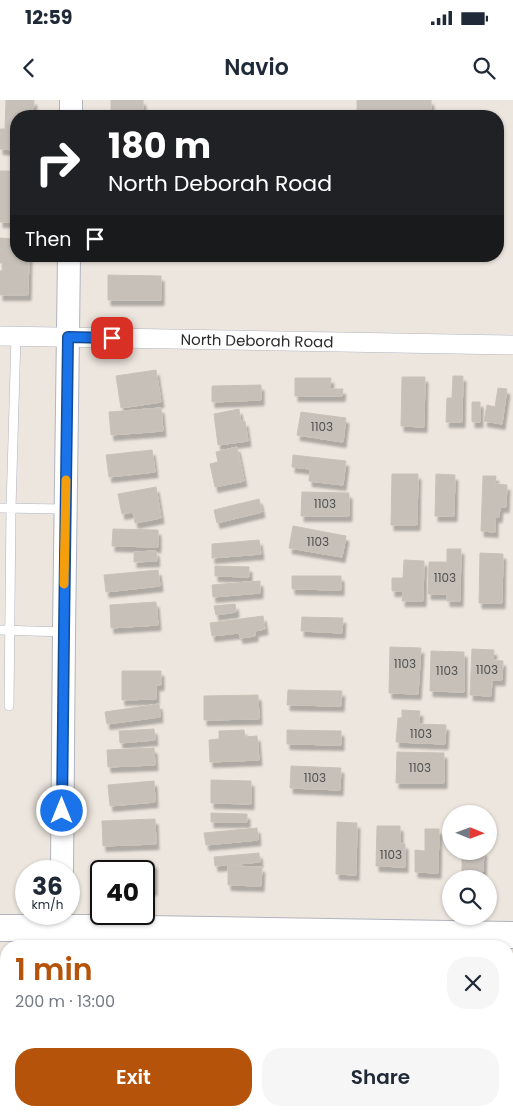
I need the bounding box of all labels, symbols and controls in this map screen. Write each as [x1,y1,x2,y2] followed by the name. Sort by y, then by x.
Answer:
[25,4,72,31] text: 12:59
[224,52,289,83] text: Navio
[15,54,43,82] icon: back
[470,54,498,82] icon: search
[108,121,211,170] text: 180 m
[25,130,90,195] icon: right
[108,168,332,199] text: North Deborah Road
[81,225,109,253] icon: arrive
[25,226,71,253] text: Then
[91,317,133,359] pin
[98,324,126,352] icon: arrive
[180,329,334,352] street label: North Deborah Road
[311,418,333,435] house number: 1103
[314,495,336,512] house number: 1103
[307,533,329,550] house number: 1103
[434,569,456,586] house number: 1103
[394,655,416,672] house number: 1103
[476,661,498,678] house number: 1103
[436,662,458,679] house number: 1103
[410,725,432,742] house number: 1103
[409,759,431,776] house number: 1103
[304,769,326,786] house number: 1103
[35,784,87,836] position arrow
[442,805,498,860] north arrow
[442,805,497,925] map controls
[380,846,402,863] house number: 1103
[90,860,155,925] speed limit sign: 40
[32,869,63,904] text: 36
[442,870,497,925] button: search
[32,896,63,913] text: km/h
[15,948,93,991] text: 1 min
[447,957,499,1009] button: close
[15,990,115,1013] text: 200 m · 13:00
[15,1048,252,1106] button: Exit
[262,1048,499,1106] button: Share

